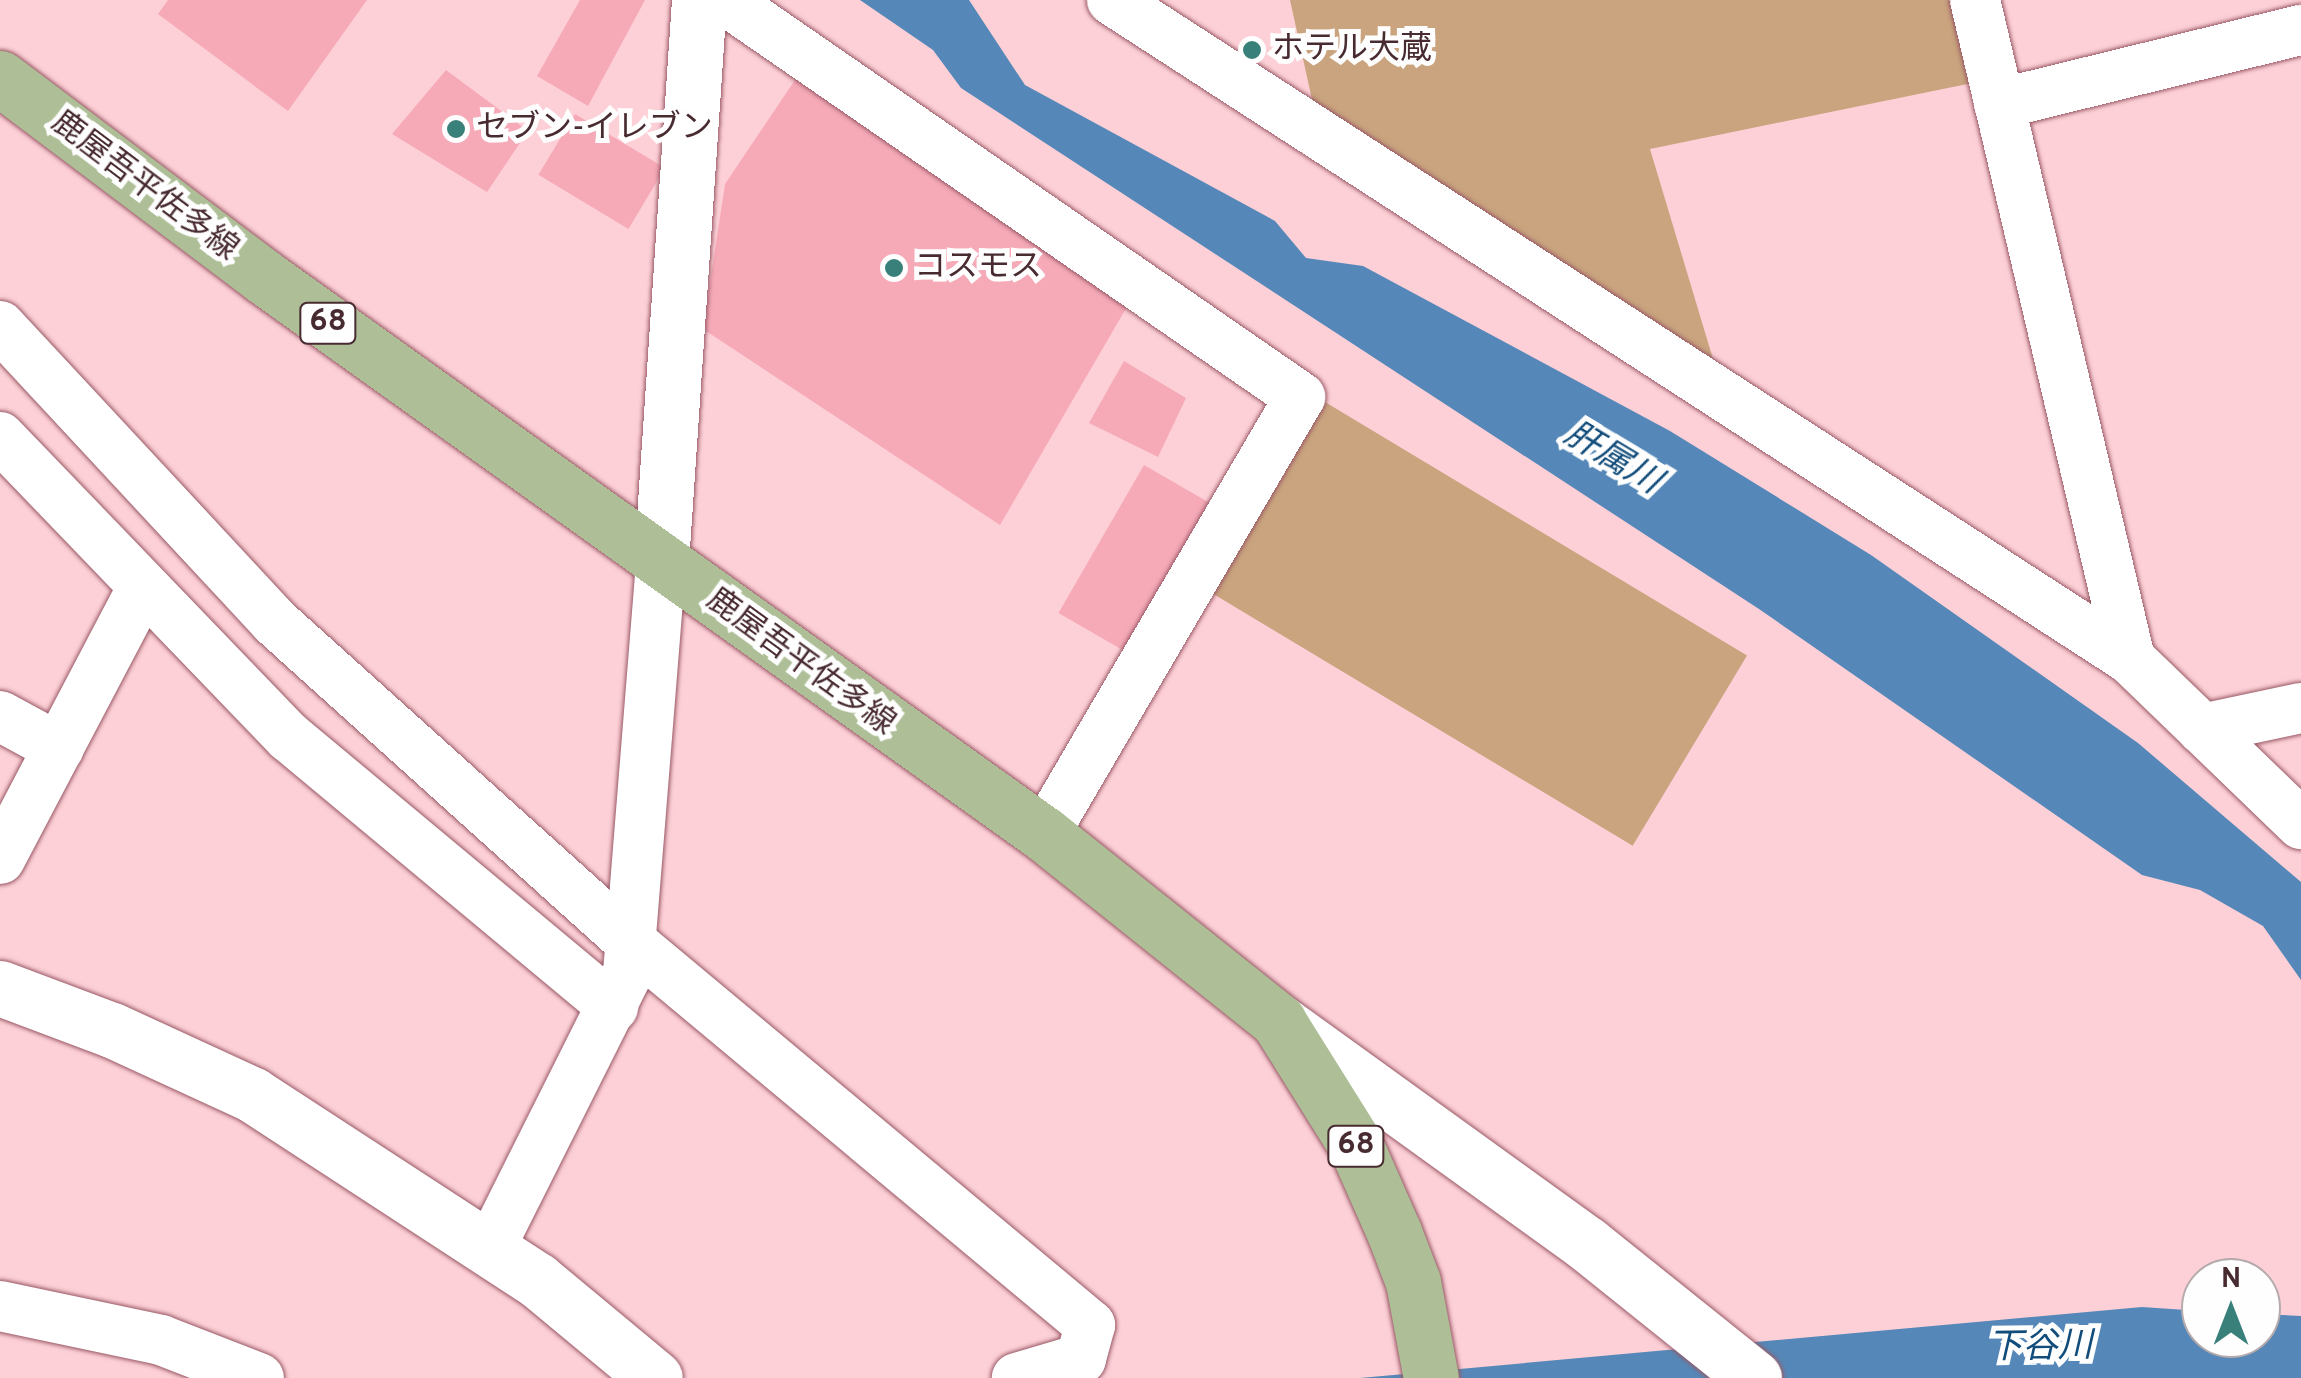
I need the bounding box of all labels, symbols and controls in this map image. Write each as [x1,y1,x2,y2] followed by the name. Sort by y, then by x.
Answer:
[1272,31,1432,69] place label: ホテル大蔵
[1241,39,1263,61] marker: ホテル大蔵
[43,104,245,270] street label: 鹿屋吾平佐多線
[476,110,713,148] place label: セブン-イレブン
[445,118,467,140] marker: セブン-イレブン
[914,249,1042,287] place label: コスモス
[883,257,905,279] marker: コスモス
[298,298,358,348] road number: 68
[1556,414,1668,504] water label: 肝属川
[698,582,902,744] street label: 鹿屋吾平佐多線
[1326,1121,1386,1171] road number: 68
[2181,1258,2281,1358] north arrow
[2221,1262,2241,1298] text: N
[1987,1326,2093,1370] water label: 下谷川

